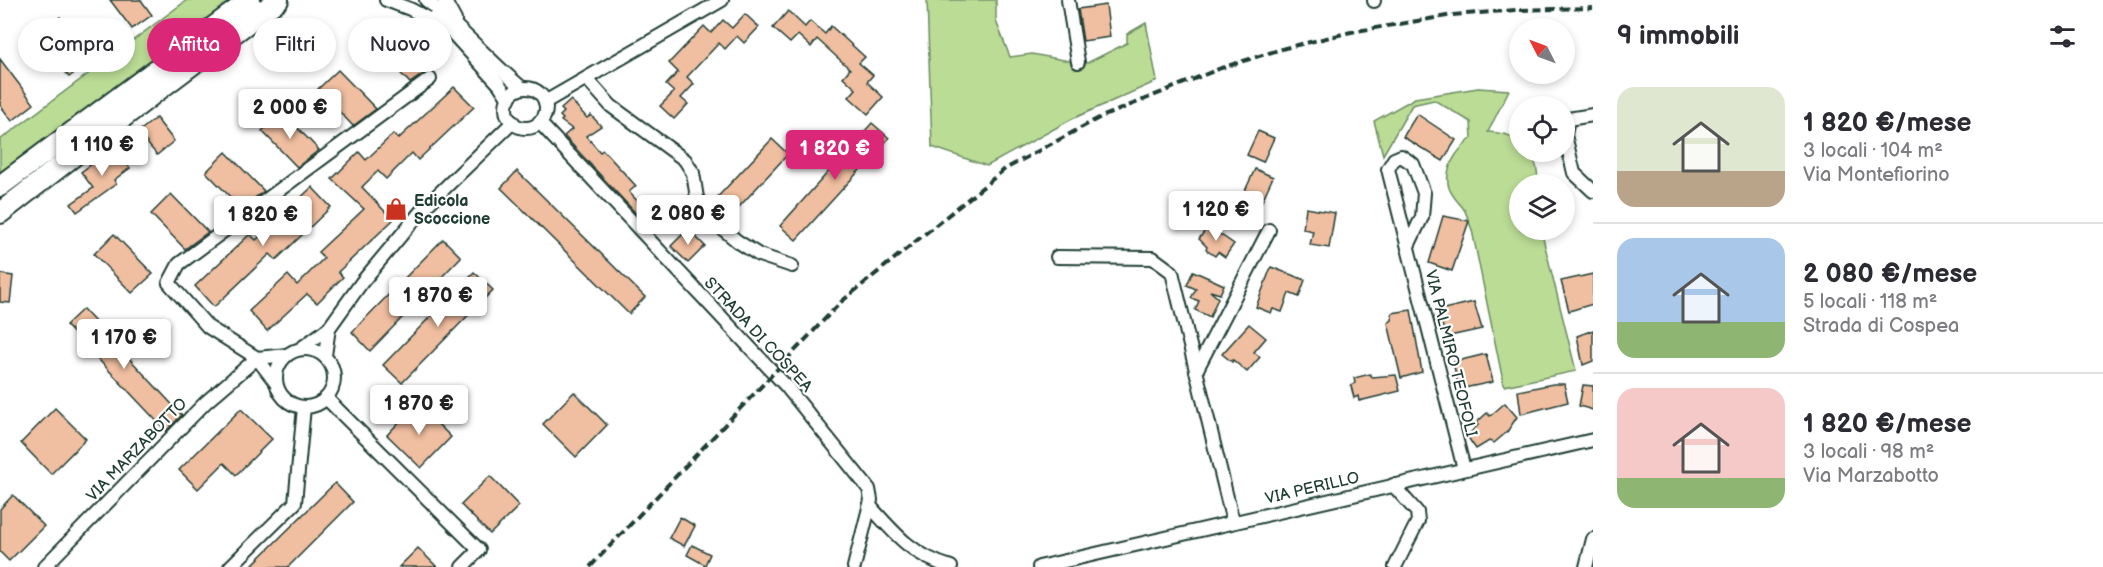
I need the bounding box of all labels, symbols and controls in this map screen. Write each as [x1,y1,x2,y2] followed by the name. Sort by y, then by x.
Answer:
[18,18,135,72] chip: Compra
[147,18,241,72] chip: Affitta
[253,18,336,72] chip: Filtri
[348,18,452,72] chip: Nuovo
[1509,18,1575,84] north arrow
[1509,18,1575,240] map controls
[2046,20,2079,53] icon: filters
[1617,21,1739,52] text: 9 immobili
[235,89,345,140] pin: 2 000 €
[252,96,328,120] text: 2 000 €
[1509,96,1575,162] button: locate
[1803,108,1972,139] text: 1 820 €/mese
[1665,111,1737,183] icon: home
[47,126,157,177] pin: 1 110 €
[780,130,890,181] pin: 1 820 €
[70,133,134,157] text: 1 110 €
[800,137,870,161] text: 1 820 €
[1803,139,1943,163] text: 3 locali · 104 m²
[1803,163,1950,187] text: Via Montefiorino
[1509,174,1575,240] button: layers
[1161,191,1271,242] pin: 1 120 €
[414,192,490,229] place label: Edicola Scoccione
[633,195,743,246] pin: 2 080 €
[208,196,318,247] pin: 1 820 €
[383,196,409,222] shop icon: Edicola Scoccione
[1183,198,1249,222] text: 1 120 €
[651,202,725,226] text: 2 080 €
[228,203,298,227] text: 1 820 €
[1803,259,1977,290] text: 2 080 €/mese
[1665,262,1737,334] icon: home
[1421,268,1480,439] street label: VIA PALMIRO TEOFOLI
[700,274,816,396] street label: STRADA DI COSPEA
[383,277,493,328] pin: 1 870 €
[403,284,473,308] text: 1 870 €
[1803,290,1937,314] text: 5 locali · 118 m²
[1803,314,1959,338] text: Strada di Cospea
[69,319,179,370] pin: 1 170 €
[91,326,157,350] text: 1 170 €
[364,385,474,436] pin: 1 870 €
[384,392,454,416] text: 1 870 €
[83,394,191,506] street label: VIA MARZABOTTO
[1803,409,1972,440] text: 1 820 €/mese
[1665,412,1737,484] icon: home
[1803,440,1934,464] text: 3 locali · 98 m²
[1803,464,1939,488] text: Via Marzabotto
[1263,468,1361,509] street label: VIA PERILLO

